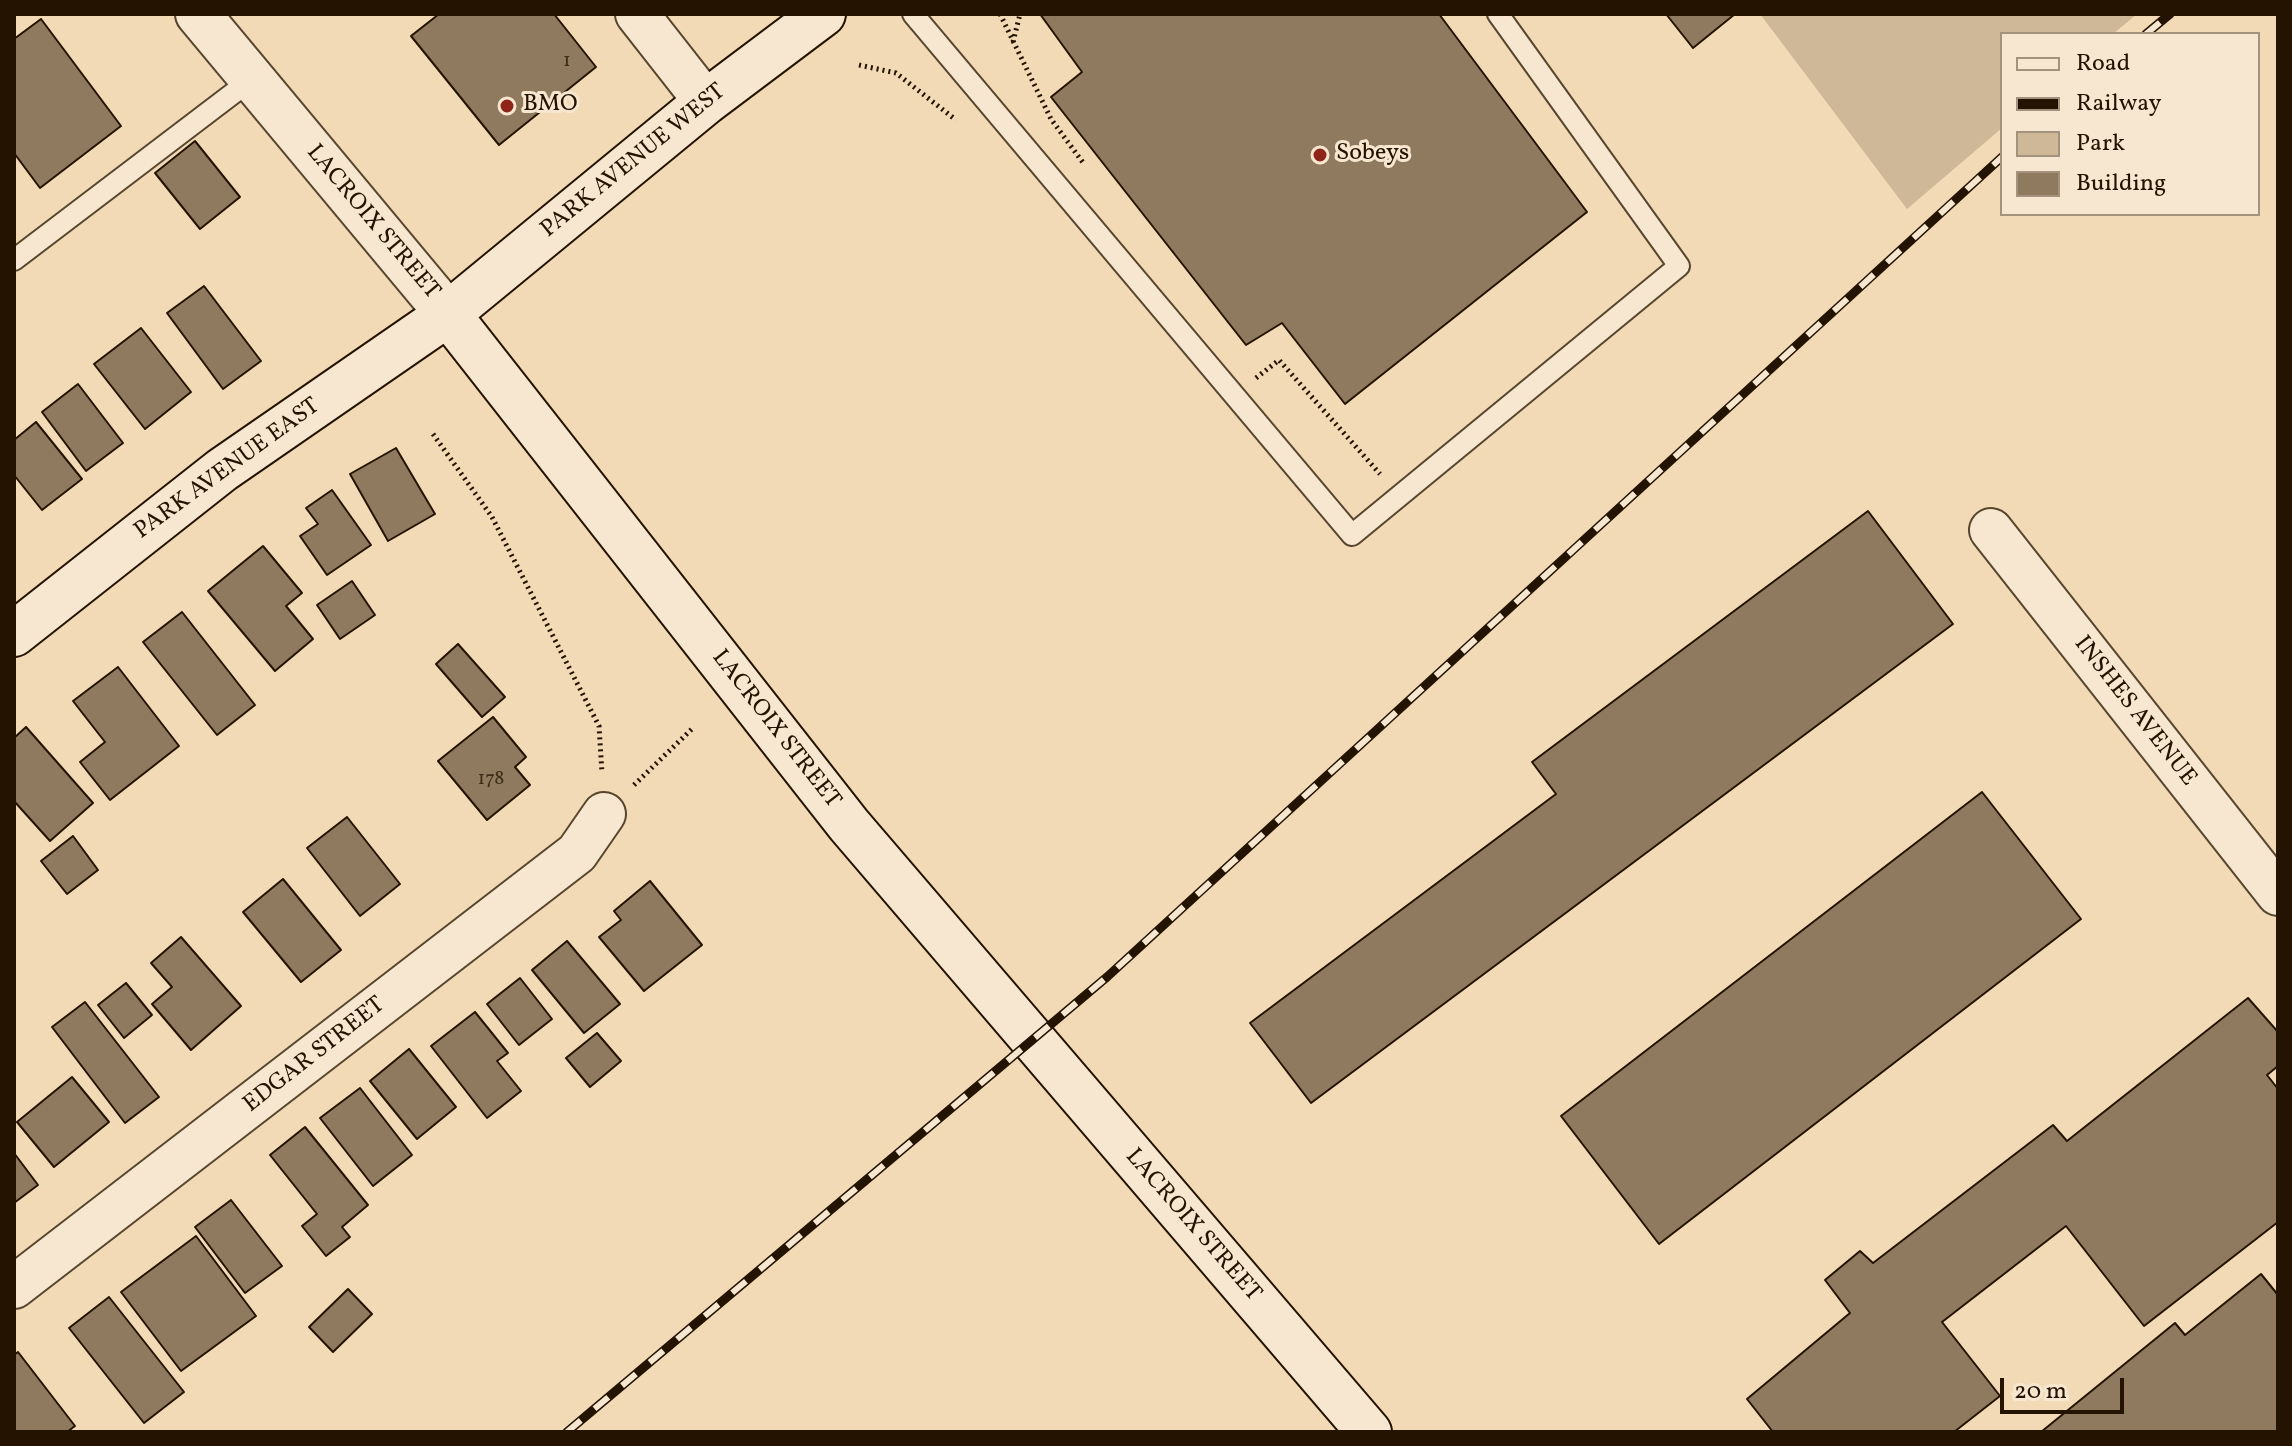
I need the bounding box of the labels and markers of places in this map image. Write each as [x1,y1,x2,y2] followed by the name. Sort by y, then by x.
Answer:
[523,92,578,120] place label: BMO
[498,97,516,115] marker: BMO
[1336,141,1409,169] place label: Sobeys
[1311,146,1329,164] marker: Sobeys

